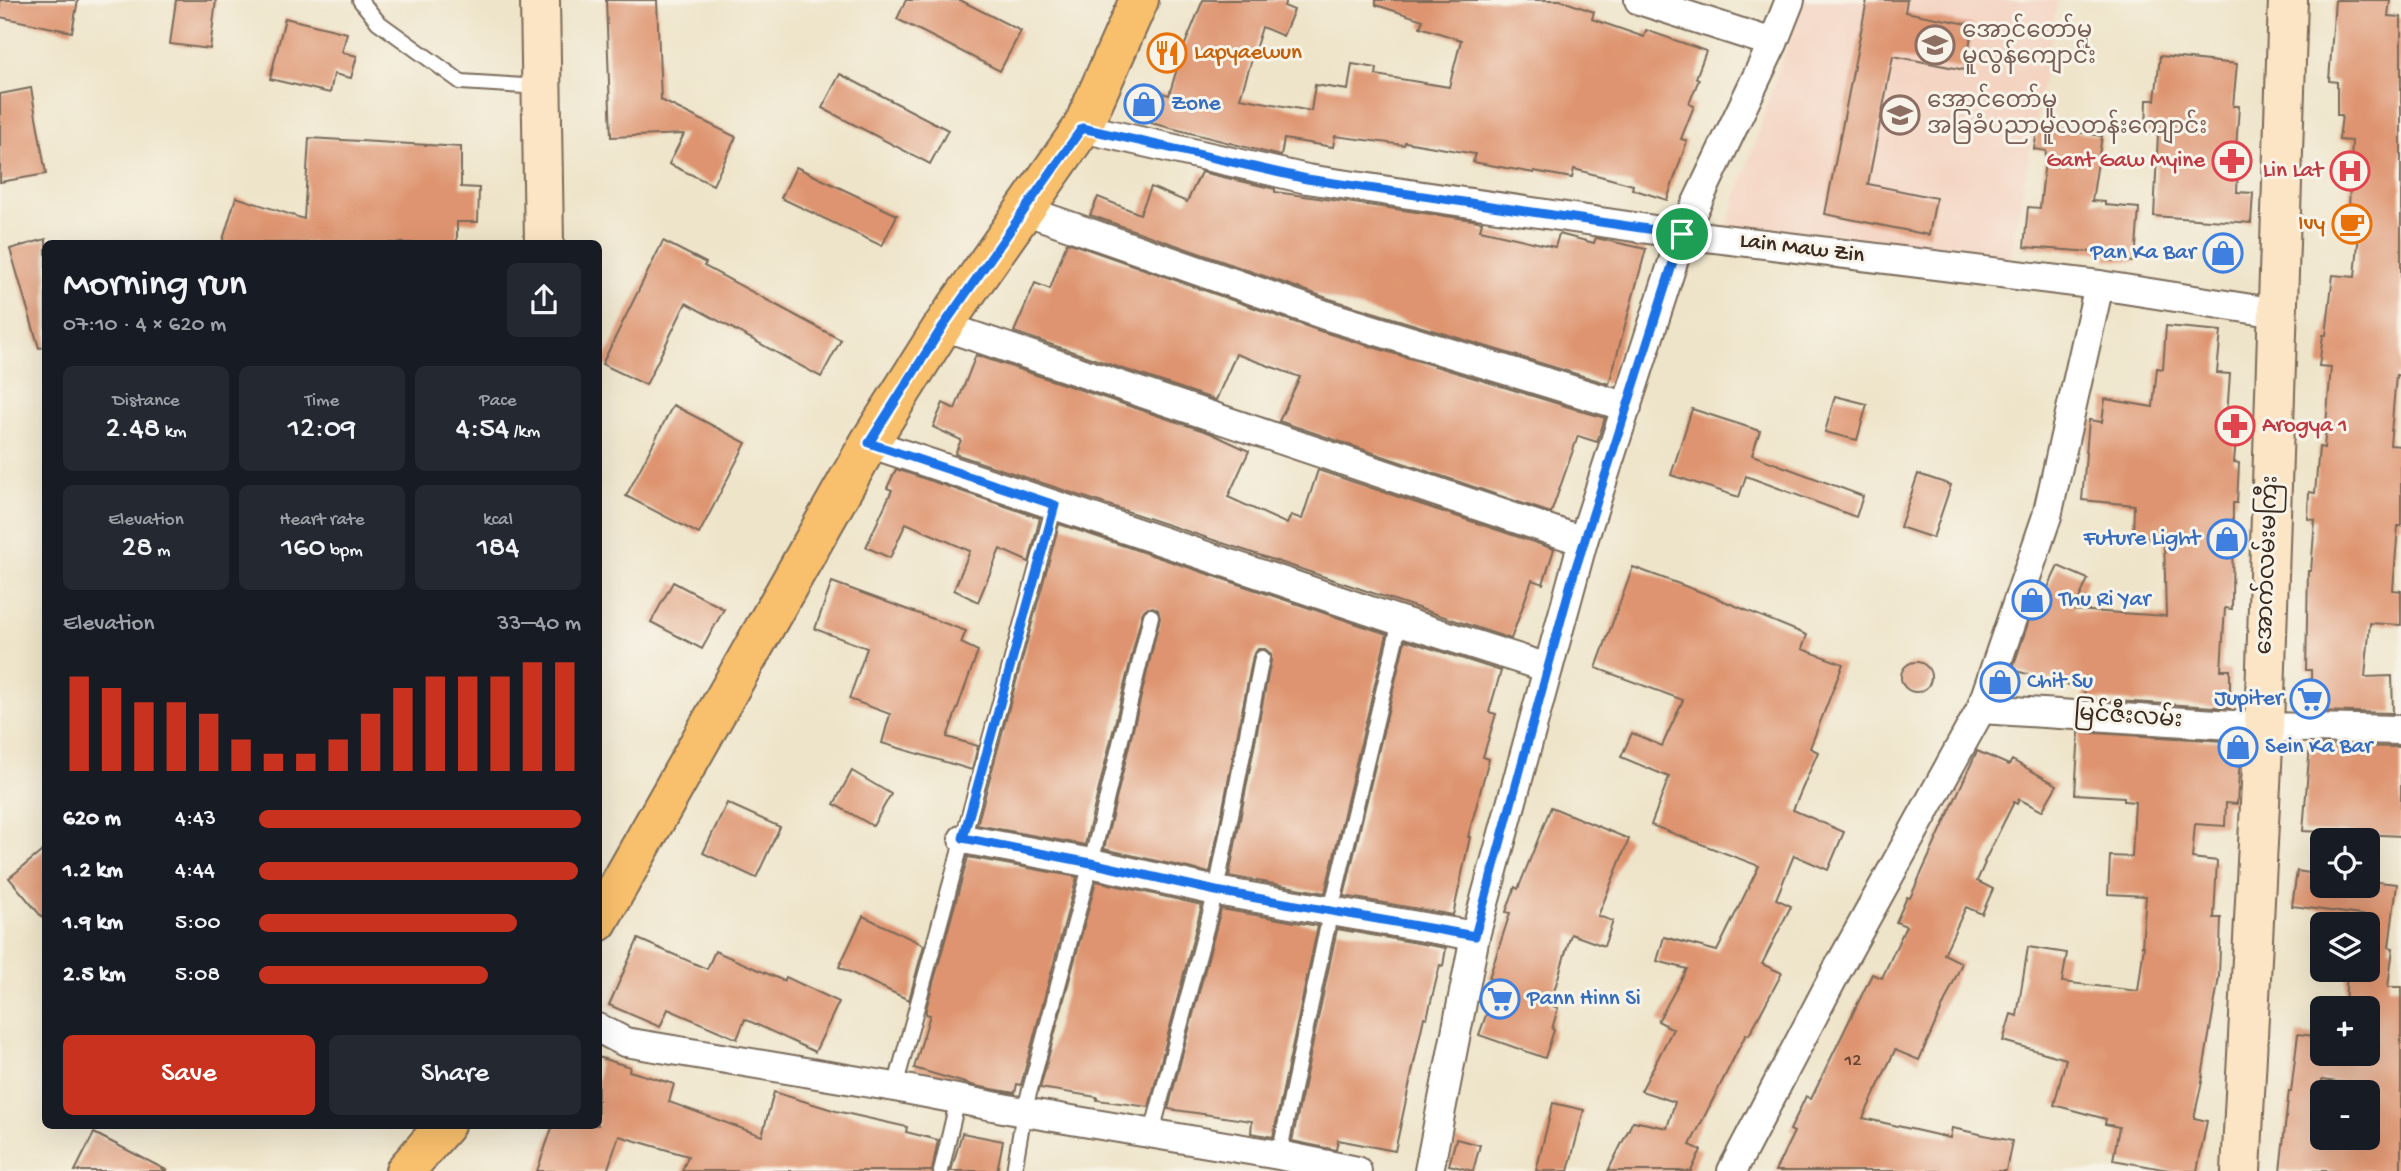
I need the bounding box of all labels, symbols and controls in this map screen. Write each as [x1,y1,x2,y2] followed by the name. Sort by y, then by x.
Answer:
[1962,13,2096,74] place label: အောင်တော်မူ မူလွန်ကျောင်း
[1914,24,1956,66] school or university icon: အောင်တော်မူ မူလွန်ကျောင်း
[1146,32,1188,74] restaurant icon: Lapyaewun
[1194,40,1302,67] place label: Lapyaewun
[1123,83,1165,125] shop icon: Zone
[1927,83,2207,144] place label: အောင်တော်မူ အခြခံပညာမူလတန်းကျောင်း
[1171,91,1222,118] place label: Zone
[1879,94,1921,136] school or university icon: အောင်တော်မူ အခြခံပညာမူလတန်းကျောင်း
[2211,140,2253,182] pharmacy icon: Gant Gaw Myine
[2046,148,2206,175] place label: Gant Gaw Myine
[2329,150,2371,192] hospital icon: Lin Lat
[2263,158,2325,185] place label: Lin Lat
[2331,203,2373,245] cafe icon: Ivy
[1652,204,1712,264] pin
[2298,211,2325,238] place label: Ivy
[1663,215,1701,253] icon: arrive
[1738,228,1866,270] street label: Lain Maw Zin
[2202,232,2244,274] shop icon: Pan Ka Bar
[2090,240,2198,267] place label: Pan Ka Bar
[507,263,581,337] button: share
[63,264,247,308] text: Morning run
[63,312,226,339] text: 07:10 · 4 × 620 m
[112,390,180,413] text: Distance
[305,390,339,413] text: Time
[479,390,517,413] text: Pace
[2214,405,2256,447] pharmacy icon: Arogya 1
[105,413,160,448] text: 2.48
[288,413,356,448] text: 12:09
[456,413,509,448] text: 4:54
[2262,413,2348,440] place label: Arogya 1
[160,421,187,444] text: km
[509,421,540,444] text: /km
[2246,475,2288,655] street label: အောက်လမ်းမကြီး
[108,509,184,532] text: Elevation
[279,509,365,532] text: Heart rate
[483,509,513,532] text: kcal
[2206,518,2248,560] shop icon: Future Light
[2083,526,2202,553] place label: Future Light
[121,532,153,567] text: 28
[281,532,325,567] text: 160
[477,532,519,567] text: 184
[153,540,171,563] text: m
[325,540,363,563] text: bpm
[2011,579,2053,621] shop icon: Thu Ri Yar
[2057,587,2152,614] place label: Thu Ri Yar
[63,611,154,638] text: Elevation
[497,611,581,638] text: 33–40 m
[1979,661,2021,703] shop icon: Chit Su
[2027,669,2093,696] place label: Chit Su
[2289,678,2331,720] supermarket icon: Jupiter
[2214,686,2285,713] place label: Jupiter
[2073,695,2184,737] street label: မြင်ဇီးလမ်း
[2217,726,2259,768] shop icon: Sein Ka Bar
[2265,734,2374,761] place label: Sein Ka Bar
[63,806,121,833] text: 620 m
[175,806,216,833] text: 4:43
[2310,828,2380,1150] map controls
[2310,828,2380,898] button: locate
[63,858,123,885] text: 1.2 km
[175,858,215,885] text: 4:44
[63,910,123,937] text: 1.9 km
[175,910,220,937] text: 5:00
[2310,912,2380,982] button: layers
[63,962,126,989] text: 2.5 km
[175,962,220,989] text: 5:08
[1479,978,1521,1020] supermarket icon: Pann Hinn Si
[1526,986,1641,1013] place label: Pann Hinn Si
[2310,996,2380,1066] button: +
[63,1035,315,1115] button: Save
[329,1035,581,1115] button: Share
[1844,1050,1862,1073] house number: 12
[2310,1080,2380,1150] button: −

